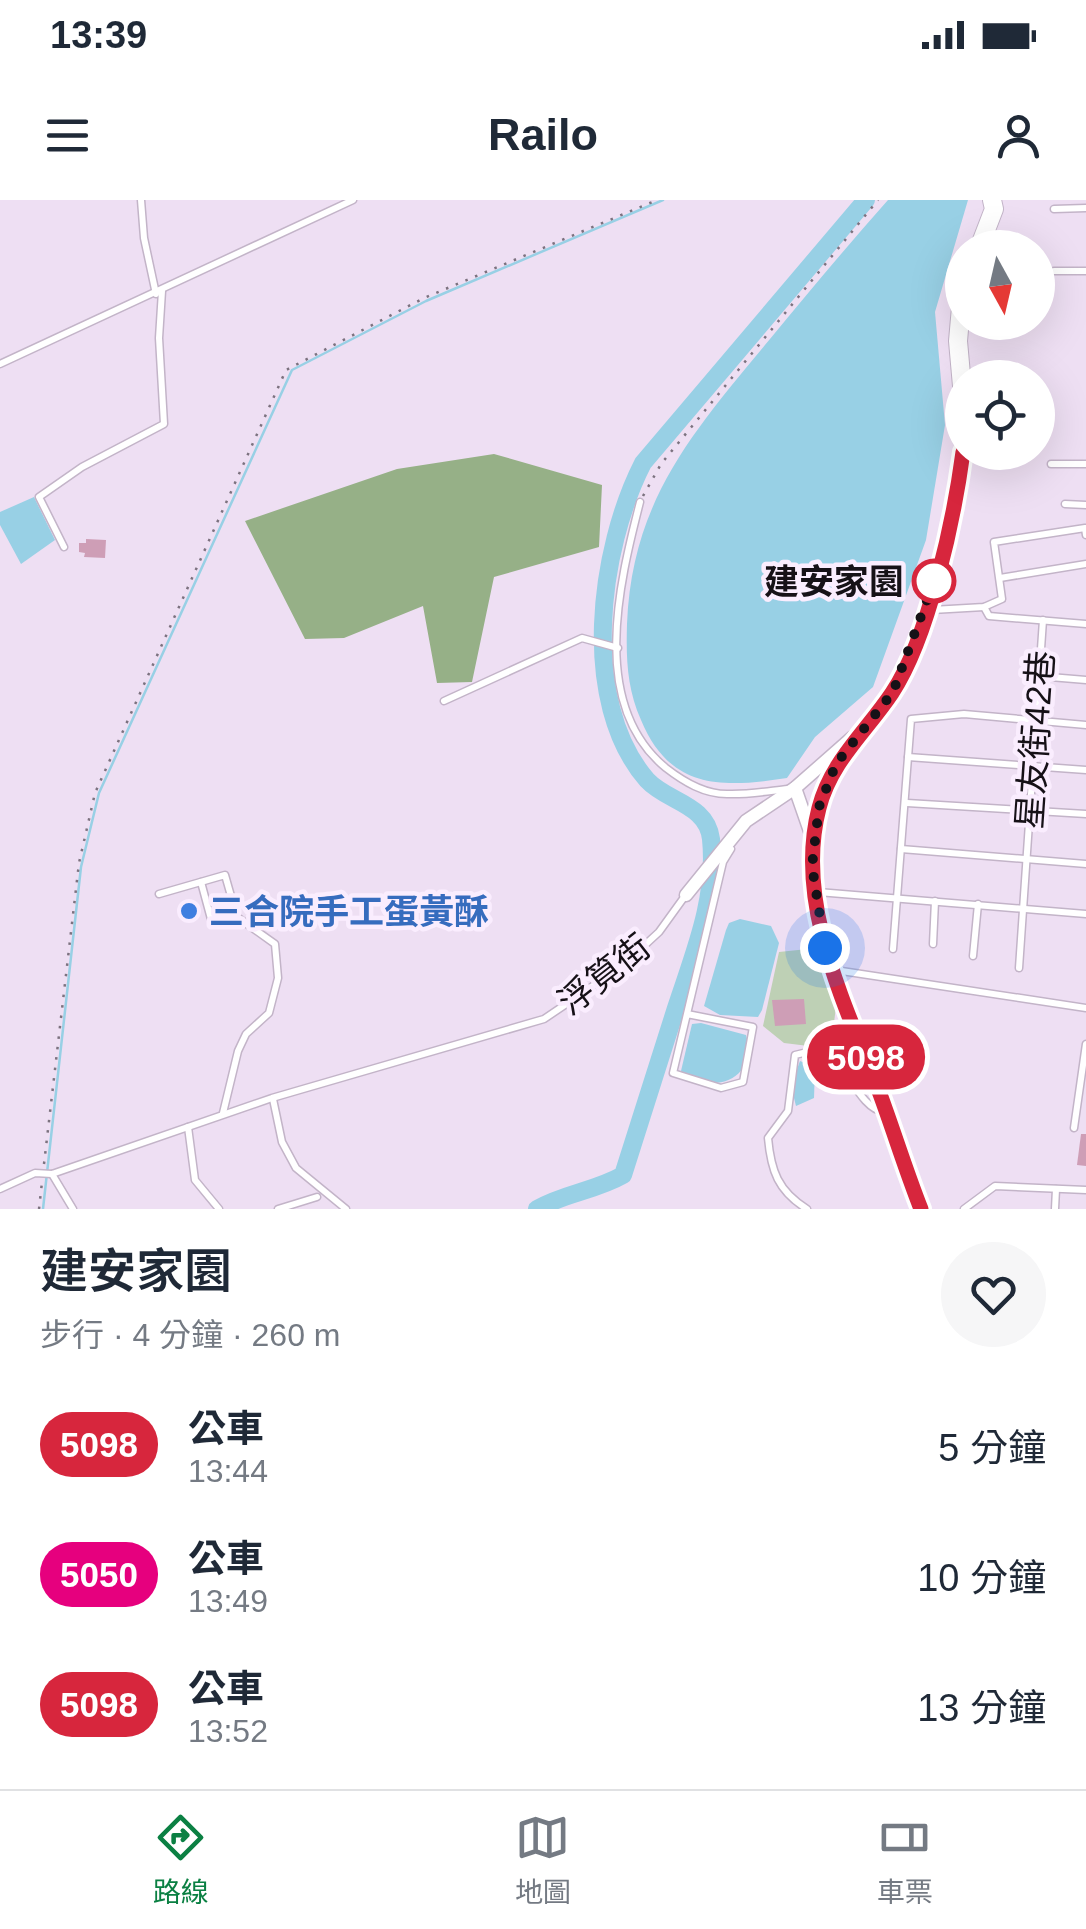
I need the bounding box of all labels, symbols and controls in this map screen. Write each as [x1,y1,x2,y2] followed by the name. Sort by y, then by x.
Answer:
[50,14,147,56] text: 13:39
[40,108,95,163] icon: menu
[991,108,1046,163] icon: person
[488,109,598,160] text: Railo
[945,230,1055,340] north arrow
[945,230,1055,470] map controls
[945,360,1055,470] button: locate
[913,560,955,602] marker: 建安家園
[764,562,904,601] place label: 建安家園
[1009,649,1061,831] street label: 星友街42巷
[209,892,489,931] place label: 三合院手工蛋黃酥
[178,900,200,922] marker: 三合院手工蛋黃酥
[800,923,850,973] your location
[551,926,657,1022] street label: 浮筧街
[796,1024,936,1090] line badge: 5098
[827,1038,905,1077] text: 5098
[941,1242,1046,1347] button: heart
[40,1245,232,1298] text: 建安家園
[40,1317,341,1353] text: 步行 · 4 分鐘 · 260 m
[188,1408,264,1450] text: 公車
[60,1425,138,1464] text: 5098
[938,1427,1046,1469] text: 5 分鐘
[188,1453,268,1489] text: 13:44
[188,1538,264,1580] text: 公車
[60,1555,138,1594] text: 5050
[917,1557,1046,1599] text: 10 分鐘
[188,1583,268,1619] text: 13:49
[188,1668,264,1710] text: 公車
[60,1685,138,1724] text: 5098
[917,1687,1046,1729] text: 13 分鐘
[188,1713,268,1749] text: 13:52
[153,1810,209,1910] tab: 路線
[515,1810,571,1910] tab: 地圖
[877,1810,933,1910] tab: 車票

